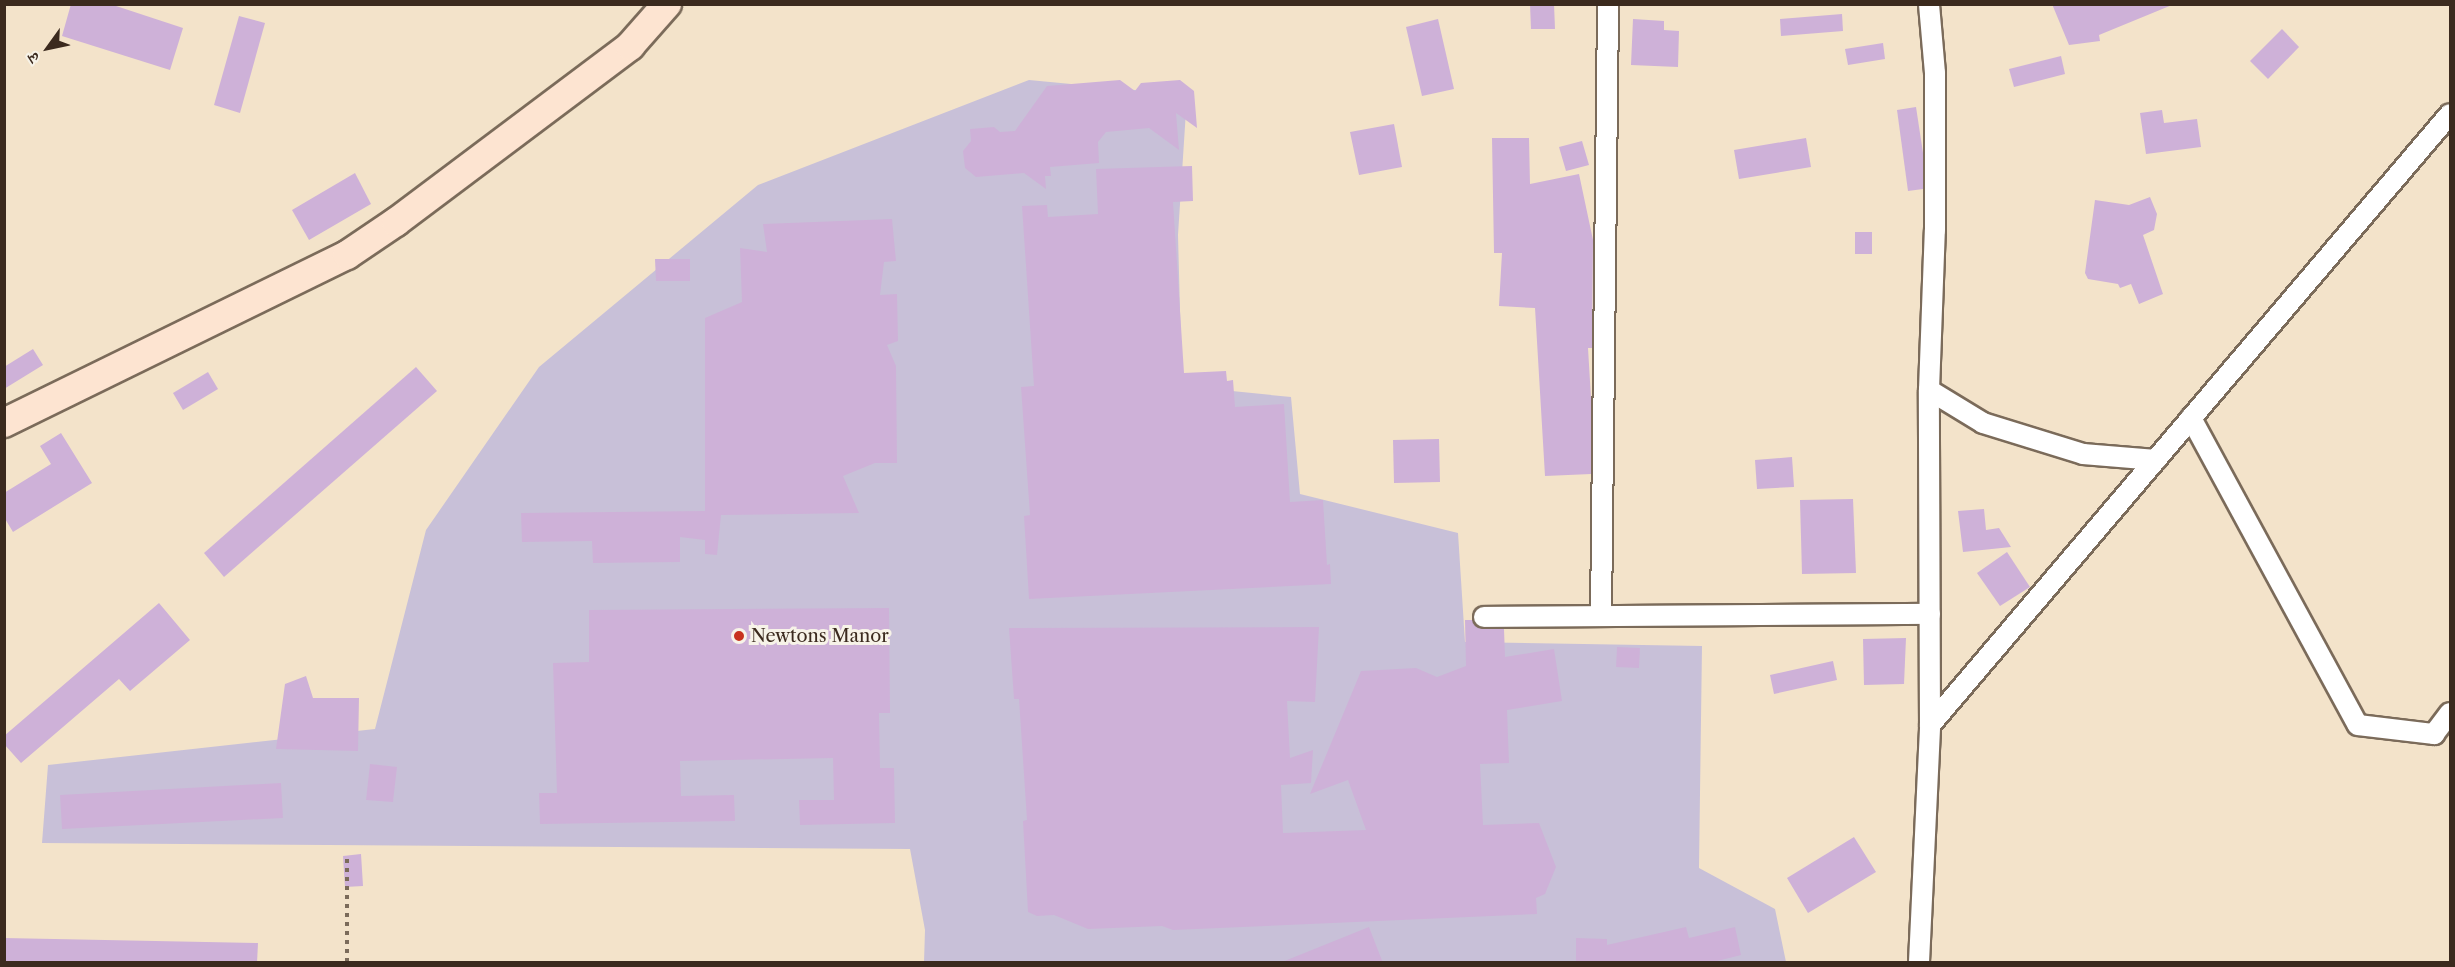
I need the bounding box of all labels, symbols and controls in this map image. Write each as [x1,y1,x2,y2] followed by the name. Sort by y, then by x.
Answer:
[18,18,78,78] north arrow
[22,49,44,67] text: उ
[751,625,889,647] place label: Newtons Manor
[732,629,746,643] marker: Newtons Manor

